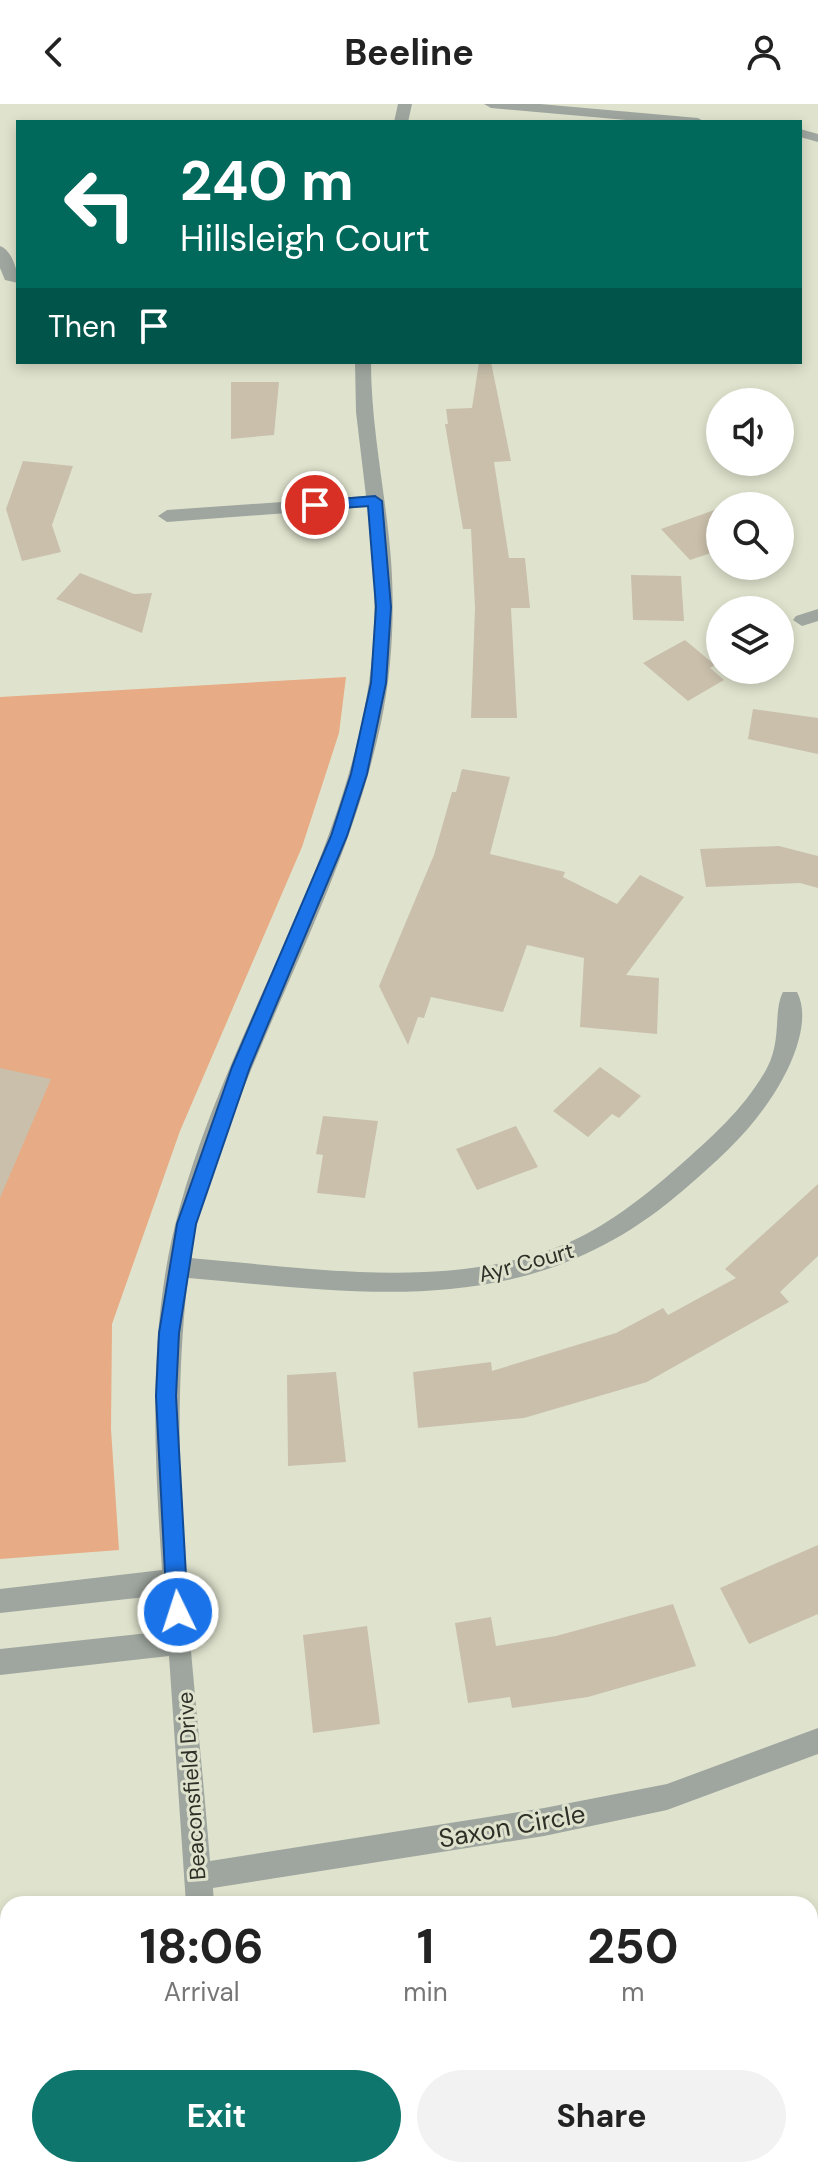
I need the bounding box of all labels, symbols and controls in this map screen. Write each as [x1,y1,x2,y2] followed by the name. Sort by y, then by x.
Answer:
[344,29,474,76] text: Beeline
[32,30,76,74] icon: back
[742,30,786,74] icon: person
[180,144,354,217] text: 240 m
[48,152,152,256] icon: left
[180,215,430,262] text: Hillsleigh Court
[132,304,176,348] icon: arrive
[48,307,116,346] text: Then
[706,388,794,684] map controls
[706,388,794,476] button: sound
[281,471,349,539] pin
[293,483,337,527] icon: arrive
[706,492,794,580] button: search
[706,596,794,684] button: layers
[475,1236,577,1289] street label: Ayr Court
[136,1570,220,1654] position arrow
[170,1691,213,1881] street label: Beaconsfield Drive
[436,1796,588,1856] street label: Saxon Circle
[140,1915,264,1978] text: 18:06
[417,1915,434,1978] text: 1
[587,1915,678,1978] text: 250
[164,1975,240,2009] text: Arrival
[403,1975,448,2009] text: min
[621,1975,644,2009] text: m
[32,2070,401,2162] button: Exit
[417,2070,786,2162] button: Share

